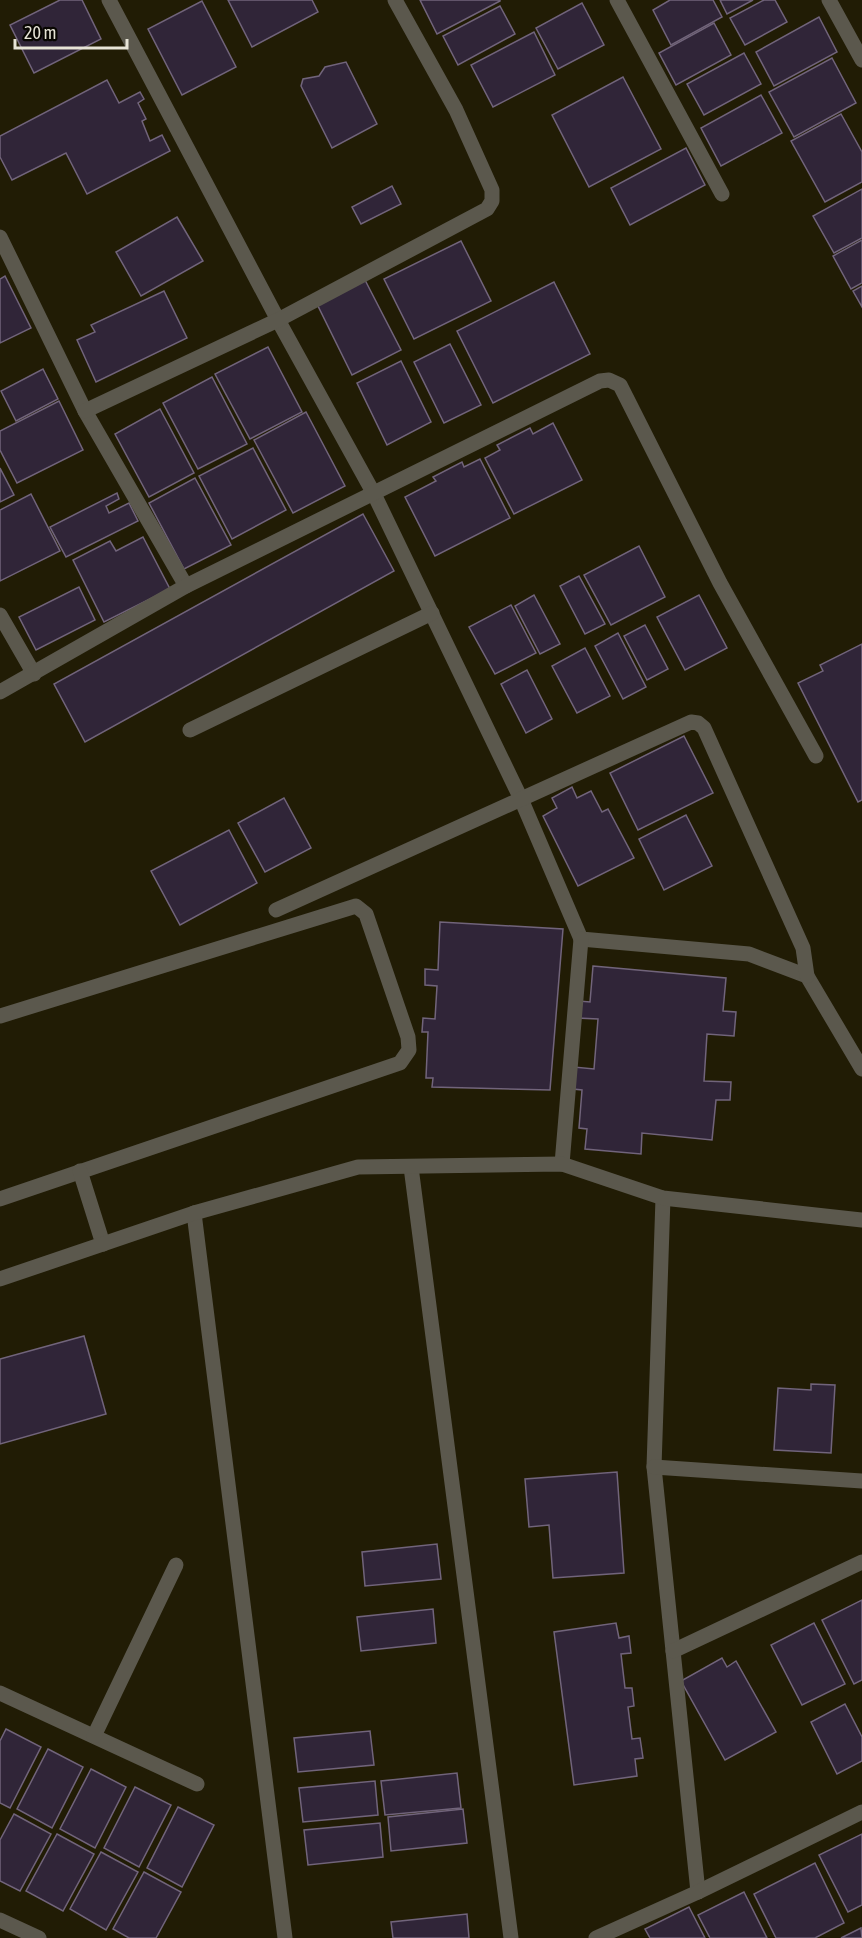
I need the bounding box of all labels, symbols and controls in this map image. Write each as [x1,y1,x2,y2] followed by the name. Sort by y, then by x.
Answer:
[15,12,128,50] scale bar
[24,22,56,43] text: 20 m

